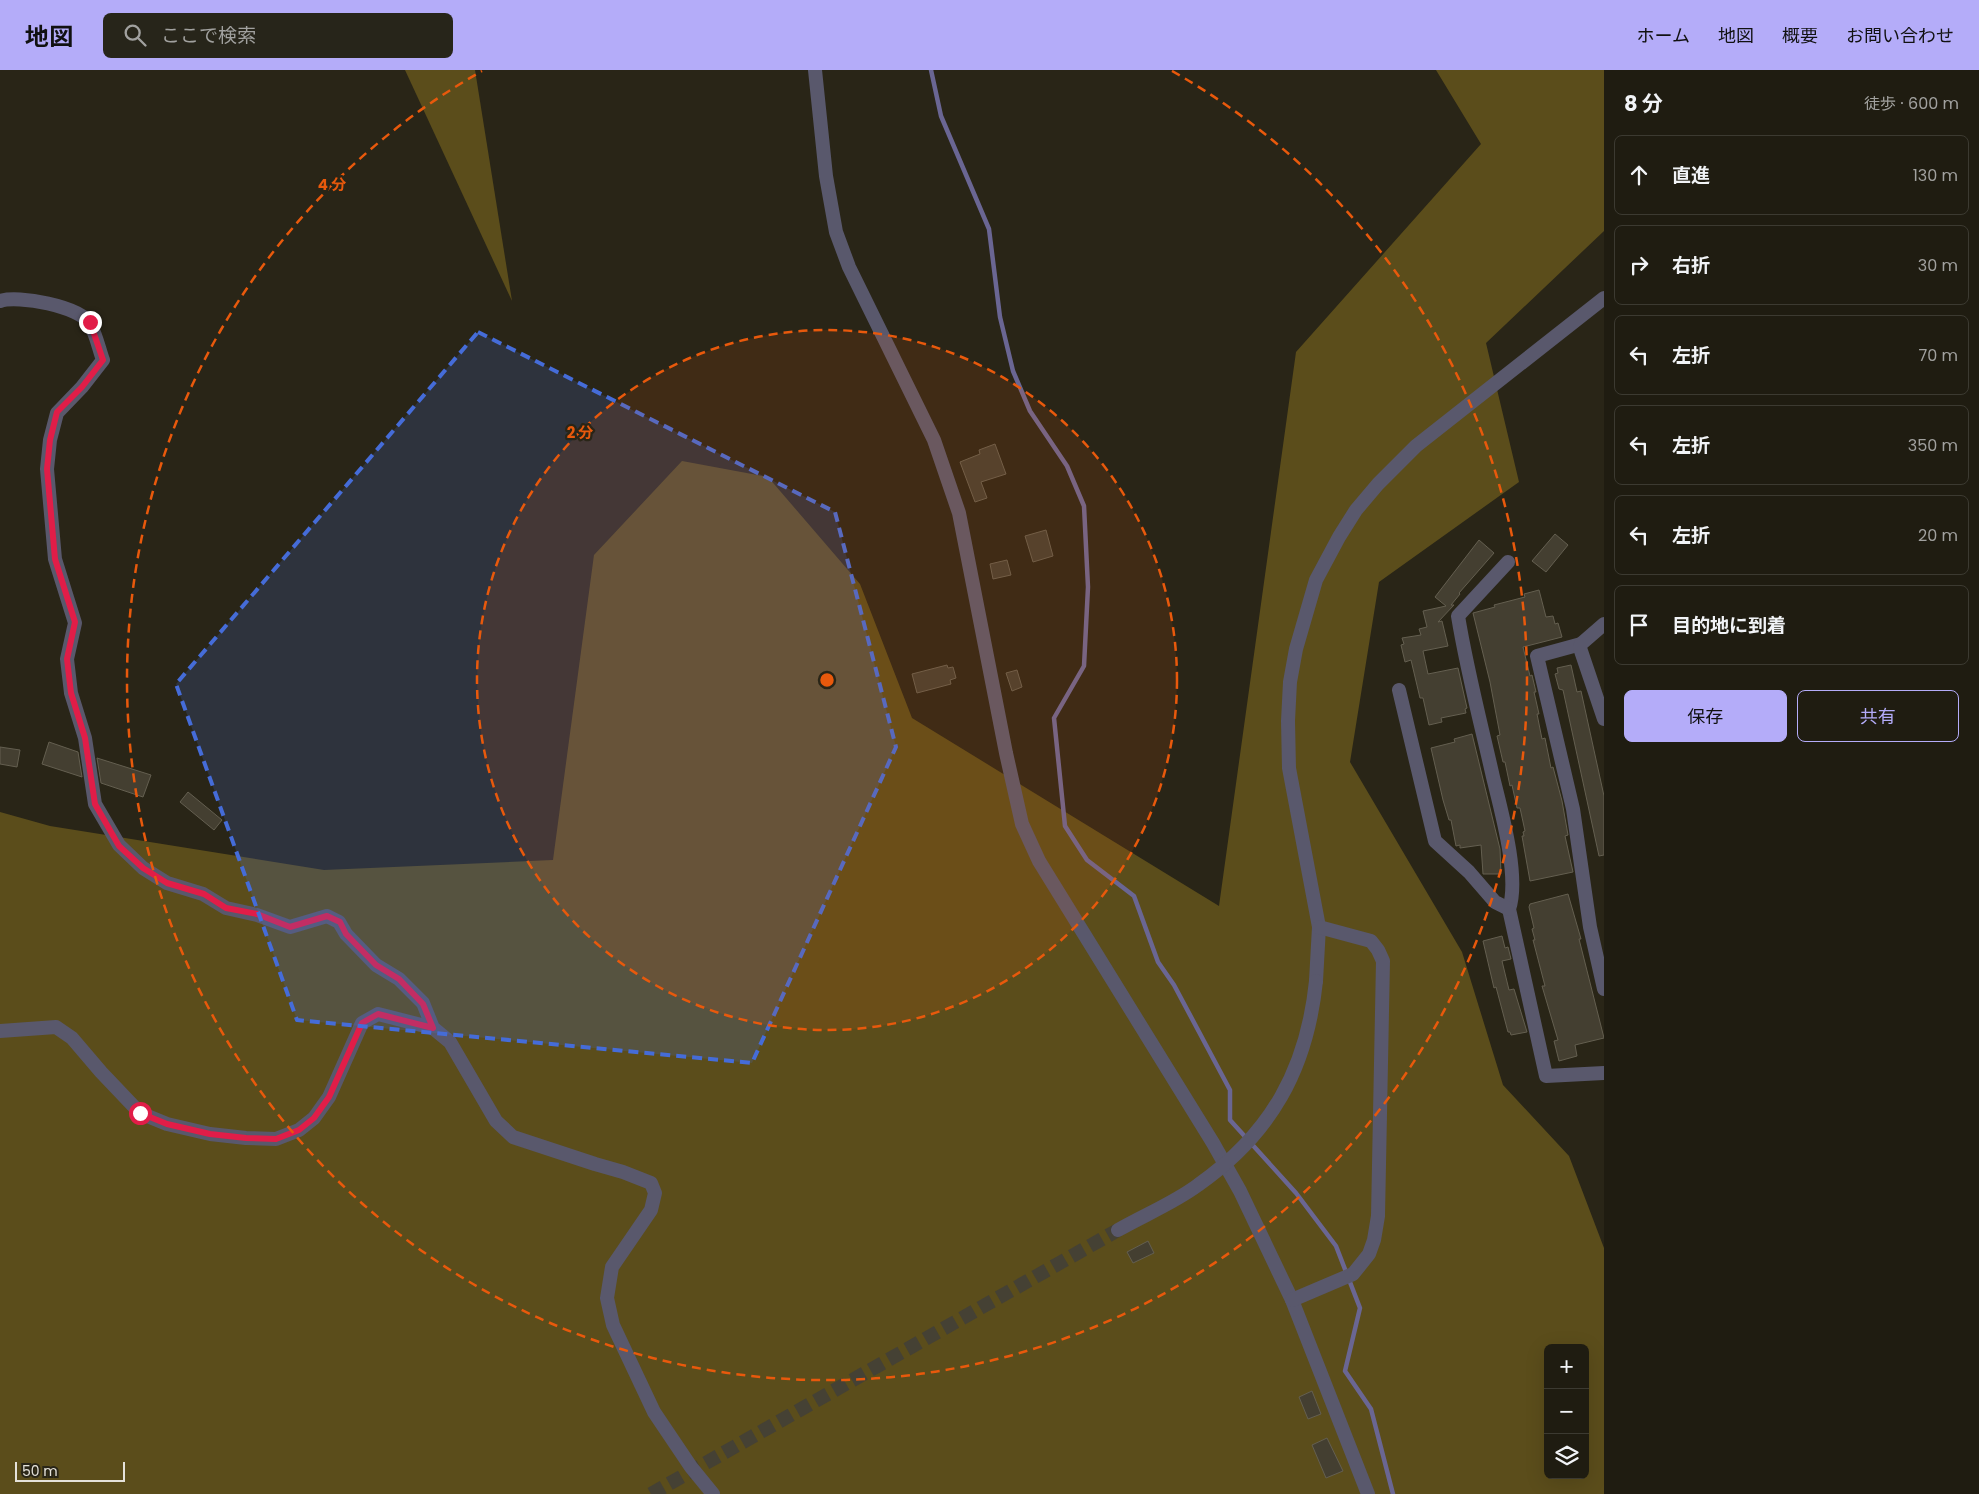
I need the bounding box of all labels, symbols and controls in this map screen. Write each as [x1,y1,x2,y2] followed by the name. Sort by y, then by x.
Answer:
[103,13,453,58] search box
[25,20,73,53] text: 地図
[121,21,149,49] icon: search
[161,22,256,49] text: ここで検索
[1637,23,1690,48] text: ホーム
[1718,23,1754,48] text: 地図
[1782,23,1818,48] text: 概要
[1846,23,1954,48] text: お問い合わせ
[1624,89,1663,118] text: 8 分
[1864,92,1959,115] text: 徒歩 · 600 m
[1625,161,1653,189] icon: ahead
[1672,162,1710,189] text: 直進
[1913,164,1958,187] text: 130 m
[318,174,346,195] text: 4 分
[1625,251,1653,279] icon: right
[1672,252,1710,279] text: 右折
[1918,254,1958,277] text: 30 m
[79,311,102,334] route end
[1625,341,1653,369] icon: left
[1672,342,1710,369] text: 左折
[1918,344,1958,367] text: 70 m
[567,422,593,443] text: 2 分
[1625,431,1653,459] icon: left
[1672,432,1710,459] text: 左折
[1908,434,1958,457] text: 350 m
[1625,521,1653,549] icon: left
[1672,522,1710,549] text: 左折
[1918,524,1958,547] text: 20 m
[1625,611,1653,639] icon: arrive
[1672,612,1786,639] text: 目的地に到着
[818,671,836,689] centre of rings
[1624,690,1787,742] button: 保存
[1797,690,1959,742] button: 共有
[129,1102,152,1125] route start
[1544,1344,1589,1479] map controls
[1544,1344,1589,1389] button: +
[1544,1389,1589,1434] button: −
[1544,1434,1589,1479] button: layers
[15,1459,125,1482] scale bar
[22,1461,58,1481] text: 50 m

